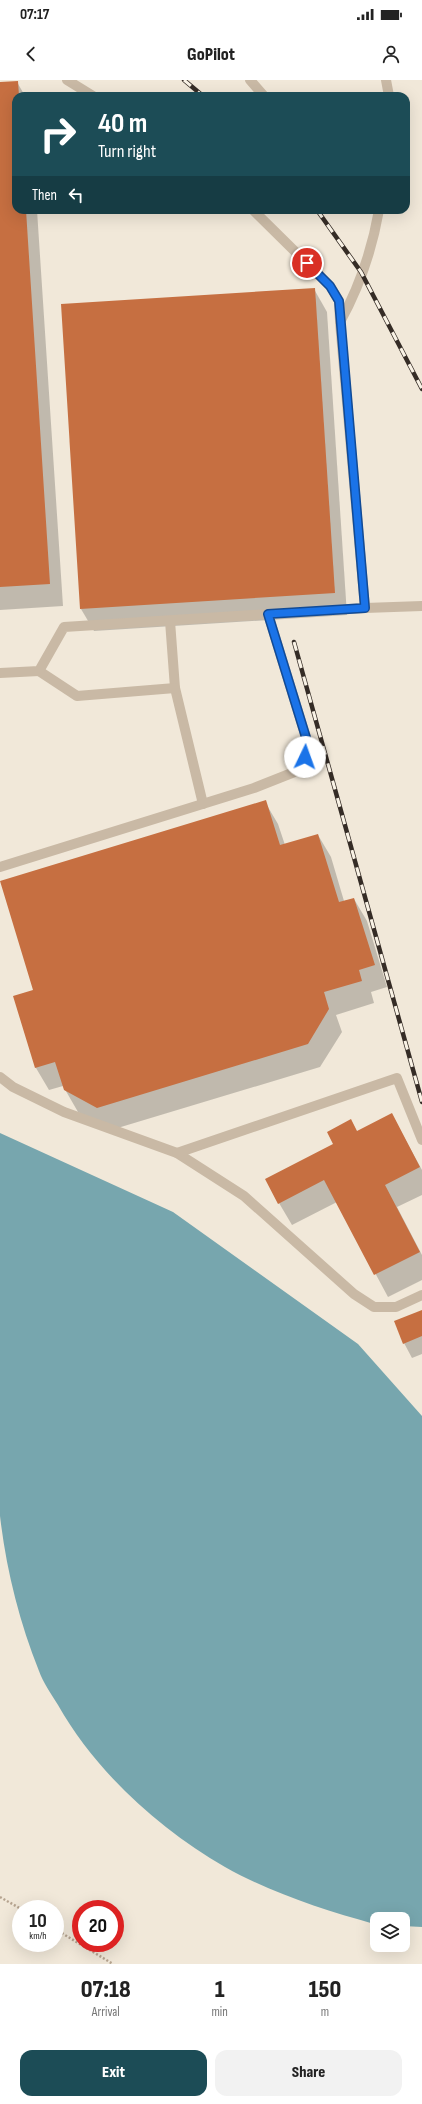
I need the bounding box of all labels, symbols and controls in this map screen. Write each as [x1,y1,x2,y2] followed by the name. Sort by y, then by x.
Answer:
[20,5,49,24] text: 07:17
[20,43,42,65] icon: back
[380,43,402,65] icon: person
[187,44,235,65] text: GoPilot
[98,107,147,140] text: 40 m
[32,108,84,160] icon: right
[98,141,156,162] text: Turn right
[65,184,87,206] icon: left
[32,186,57,205] text: Then
[290,246,324,280] pin
[296,252,318,274] icon: arrive
[284,736,326,778] position arrow
[72,1900,124,1952] speed limit sign: 20
[29,1909,47,1933] text: 10
[370,1912,410,1952] map controls
[370,1912,410,1952] button: layers
[29,1930,47,1942] text: km/h
[81,1975,131,2004] text: 07:18
[215,1975,225,2004] text: 1
[309,1975,341,2004] text: 150
[92,2004,120,2020] text: Arrival
[211,2004,228,2020] text: min
[321,2004,329,2020] text: m
[20,2050,207,2096] button: Exit
[215,2050,402,2096] button: Share

